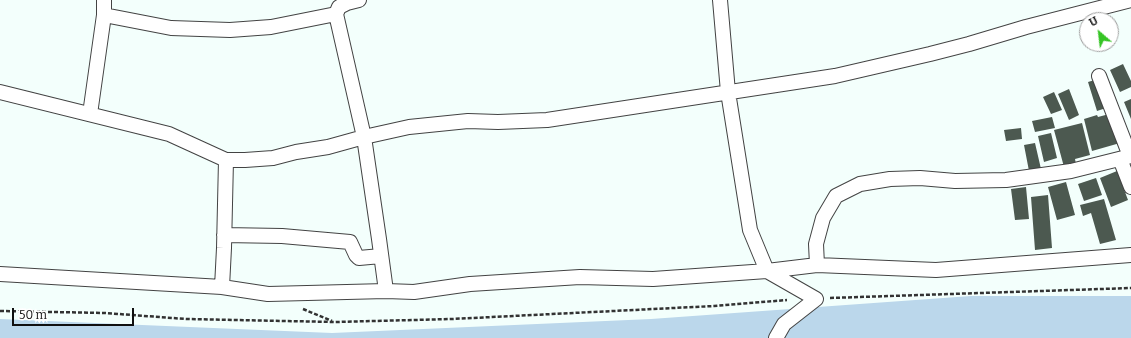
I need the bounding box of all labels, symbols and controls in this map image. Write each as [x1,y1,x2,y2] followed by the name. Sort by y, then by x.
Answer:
[1079,12,1119,52] north arrow
[1087,14,1100,30] text: U
[14,300,136,326] scale bar
[19,308,47,322] text: 50 m

